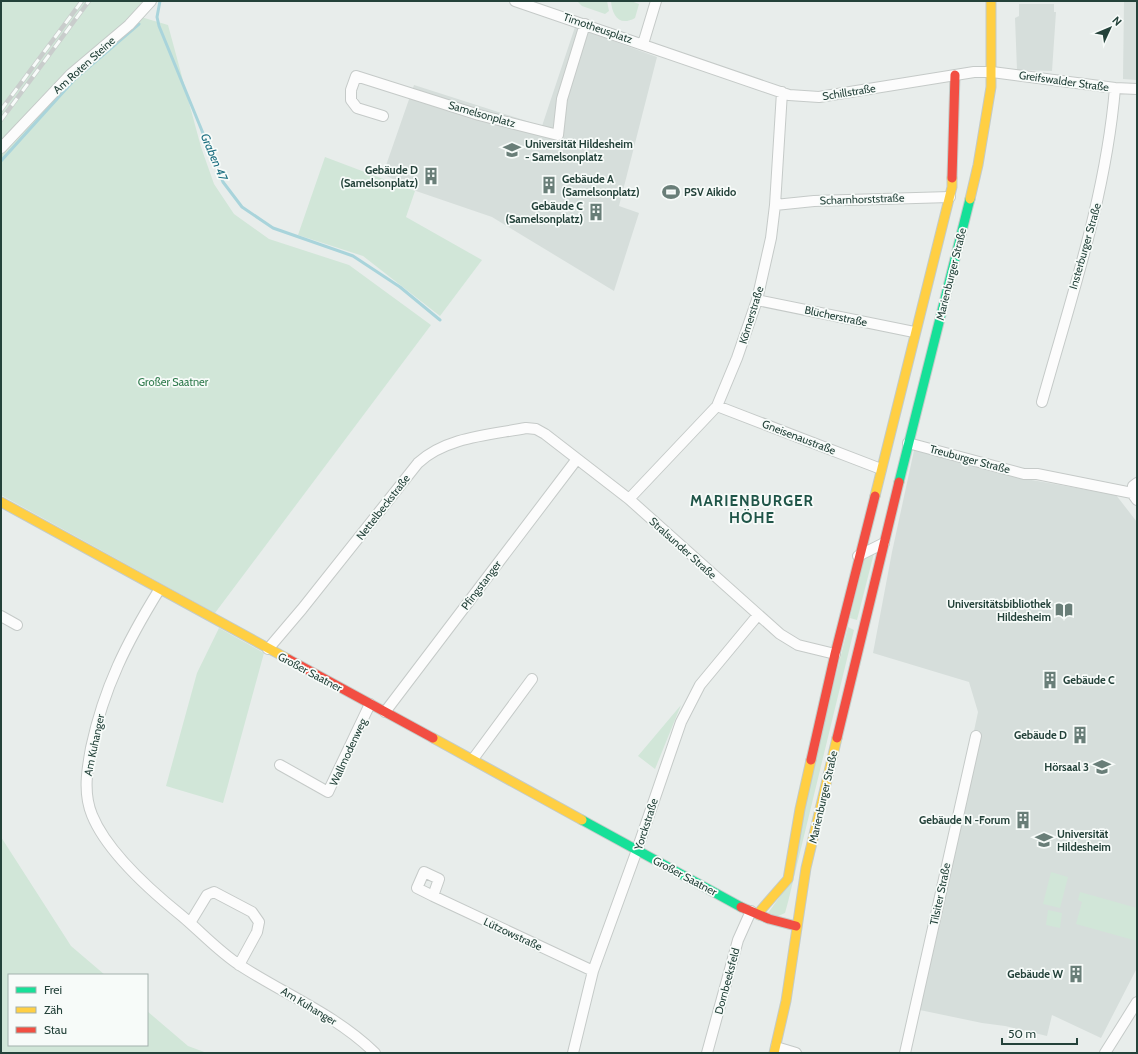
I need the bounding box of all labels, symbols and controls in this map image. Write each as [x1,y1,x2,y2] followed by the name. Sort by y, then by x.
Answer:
[1090,8,1130,48] north arrow
[562,10,634,46] street label: Timotheusplatz
[1109,13,1125,29] text: N
[50,33,118,97] street label: Am Roten Steine
[1018,68,1110,94] street label: Greifswalder Straße
[821,81,877,103] street label: Schillstraße
[447,98,517,130] street label: Samelsonplatz
[198,131,232,184] water label: Graben 47
[525,137,633,164] place label: Universität Hildesheim - Samelsonplatz
[502,140,522,160] school or university icon: Universität Hildesheim - Samelsonplatz
[340,163,418,190] place label: Gebäude D (Samelsonplatz)
[421,166,441,186] building icon: Gebäude D (Samelsonplatz)
[562,172,640,199] place label: Gebäude A (Samelsonplatz)
[539,175,559,195] building icon: Gebäude A (Samelsonplatz)
[661,182,681,202] sports icon: PSV Aikido
[684,185,736,199] place label: PSV Aikido
[819,191,905,207] street label: Scharnhorststraße
[505,199,583,226] place label: Gebäude C (Samelsonplatz)
[1066,201,1104,291] street label: Insterburger Straße
[586,202,606,222] building icon: Gebäude C (Samelsonplatz)
[933,226,969,322] street label: Marienburger Straße
[736,284,766,345] street label: Körnerstraße
[803,303,869,330] street label: Blücherstraße
[138,375,209,389] park label: Großer Saatner
[760,417,838,458] street label: Gneisenaustraße
[928,442,1012,477] street label: Treuburger Straße
[353,471,413,543] street label: Nettelbeckstraße
[690,492,814,527] district label: MARIENBURGER HÖHE
[646,514,720,582] street label: Stralsunder Straße
[458,557,504,612] street label: Pfingstanger
[947,597,1052,624] place label: Universitätsbibliothek Hildesheim
[1054,600,1074,620] library icon: Universitätsbibliothek Hildesheim
[276,649,345,695] street label: Großer Saatner
[1040,670,1060,690] building icon: Gebäude C
[1063,673,1115,687] place label: Gebäude C
[81,712,107,777] street label: Am Kuhanger
[326,716,370,788] street label: Wallmodenweg
[1070,725,1090,745] building icon: Gebäude D
[1014,728,1067,742] place label: Gebäude D
[806,749,841,845] street label: Marienburger Straße
[1092,757,1112,777] school or university icon: Hörsaal 3
[1044,760,1089,774] place label: Hörsaal 3
[631,796,661,853] street label: Yorckstraße
[1013,810,1033,830] building icon: Gebäude N -Forum
[919,813,1010,827] place label: Gebäude N -Forum
[1057,827,1111,854] place label: Universität Hildesheim
[1034,830,1054,850] school or university icon: Universität Hildesheim
[651,853,720,899] street label: Großer Saatner
[927,861,954,926] street label: Tilsiter Straße
[482,914,545,954] street label: Lützowstraße
[711,946,743,1016] street label: Dornbeeksfeld
[1066,964,1086,984] building icon: Gebäude W
[1007,967,1063,981] place label: Gebäude W
[8,974,148,1046] legend
[44,982,62,997] text: Frei
[279,984,340,1028] street label: Am Kuhanger
[44,1002,63,1017] text: Zäh
[1002,1020,1077,1046] scale bar
[44,1022,67,1037] text: Stau
[1008,1026,1036,1041] text: 50 m

